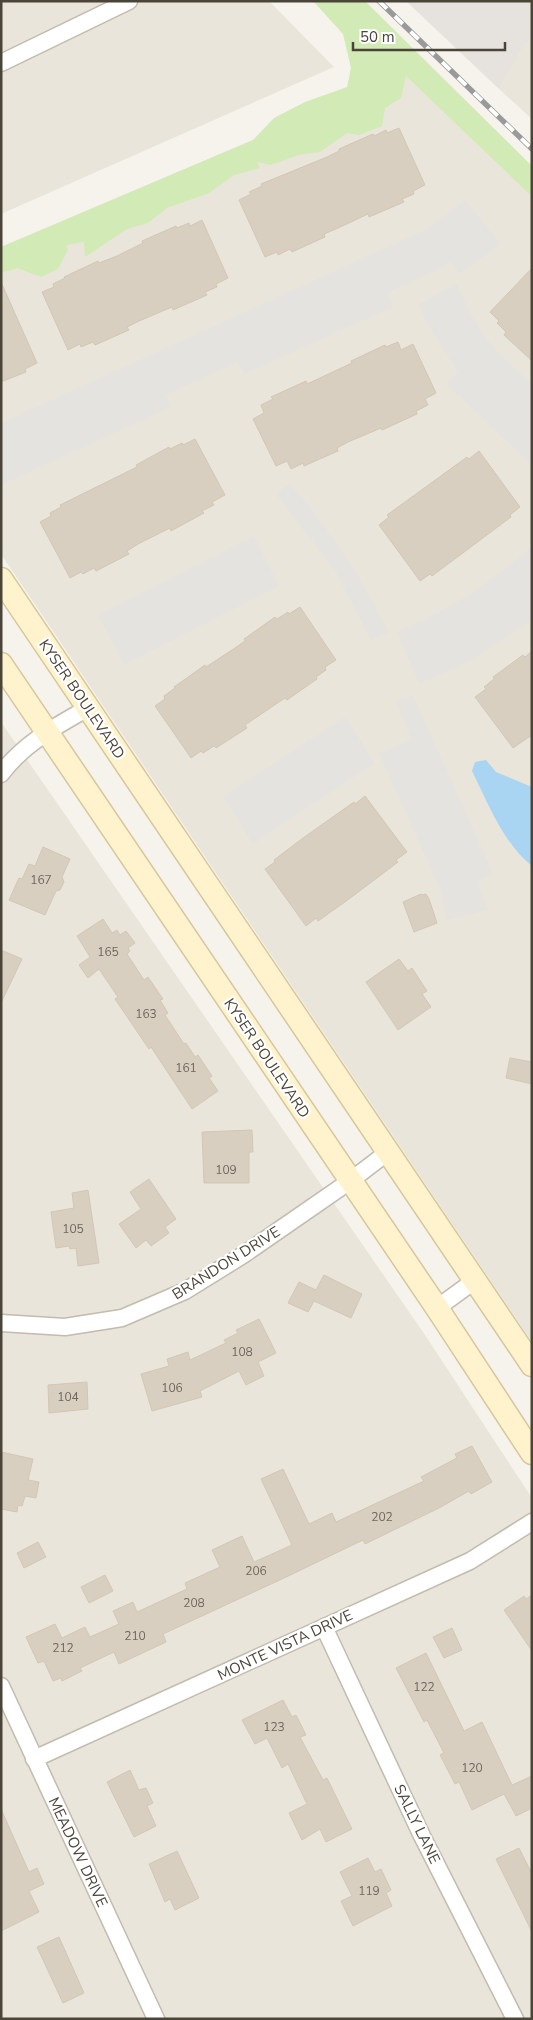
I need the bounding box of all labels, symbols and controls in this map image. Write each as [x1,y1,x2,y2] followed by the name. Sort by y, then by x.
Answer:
[353,20,506,52] scale bar
[360,27,395,47] text: 50 m
[34,635,130,763] street label: KYSER BOULEVARD
[30,872,52,888] house number: 167
[97,944,119,960] house number: 165
[219,994,315,1122] street label: KYSER BOULEVARD
[135,1006,157,1022] house number: 163
[175,1060,197,1076] house number: 161
[215,1162,237,1178] house number: 109
[62,1221,84,1237] house number: 105
[168,1222,284,1304] street label: BRANDON DRIVE
[231,1344,253,1360] house number: 108
[161,1380,183,1396] house number: 106
[57,1389,79,1405] house number: 104
[371,1509,393,1525] house number: 202
[245,1563,267,1579] house number: 206
[183,1595,205,1611] house number: 208
[214,1605,356,1685] street label: MONTE VISTA DRIVE
[124,1628,146,1644] house number: 210
[52,1640,74,1656] house number: 212
[413,1679,435,1695] house number: 122
[263,1719,285,1735] house number: 123
[461,1760,483,1776] house number: 120
[389,1781,445,1867] street label: SALLY LANE
[44,1794,112,1910] street label: MEADOW DRIVE
[358,1883,380,1899] house number: 119

